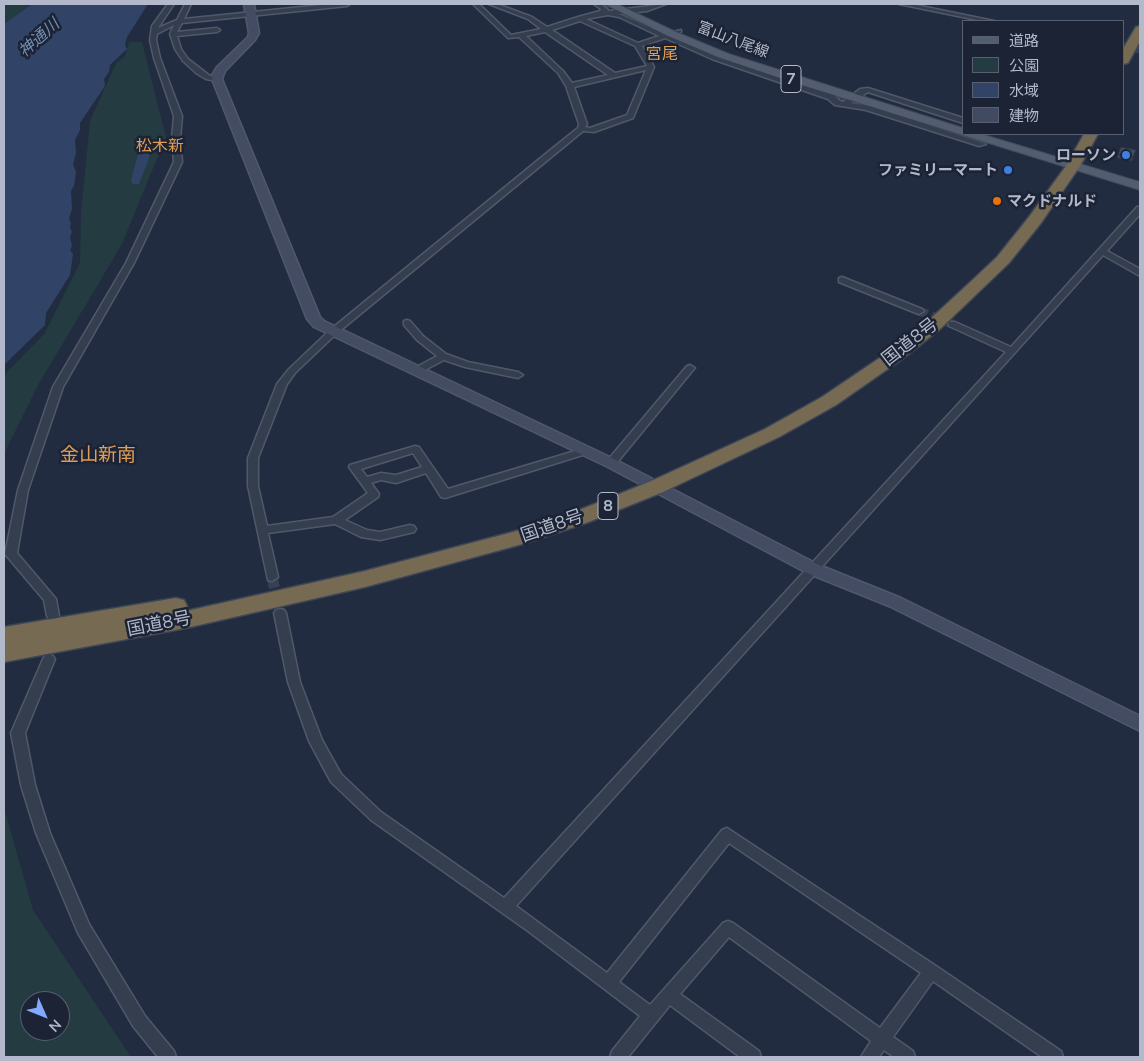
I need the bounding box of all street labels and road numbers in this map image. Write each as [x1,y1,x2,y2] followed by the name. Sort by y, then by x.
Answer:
[695,18,771,62] street label: 富山八尾線
[781,66,801,92] road number: 7
[878,314,942,370] street label: 国道8号
[598,492,618,520] road number: 8
[518,505,586,547] street label: 国道8号
[125,607,193,641] street label: 国道8号

